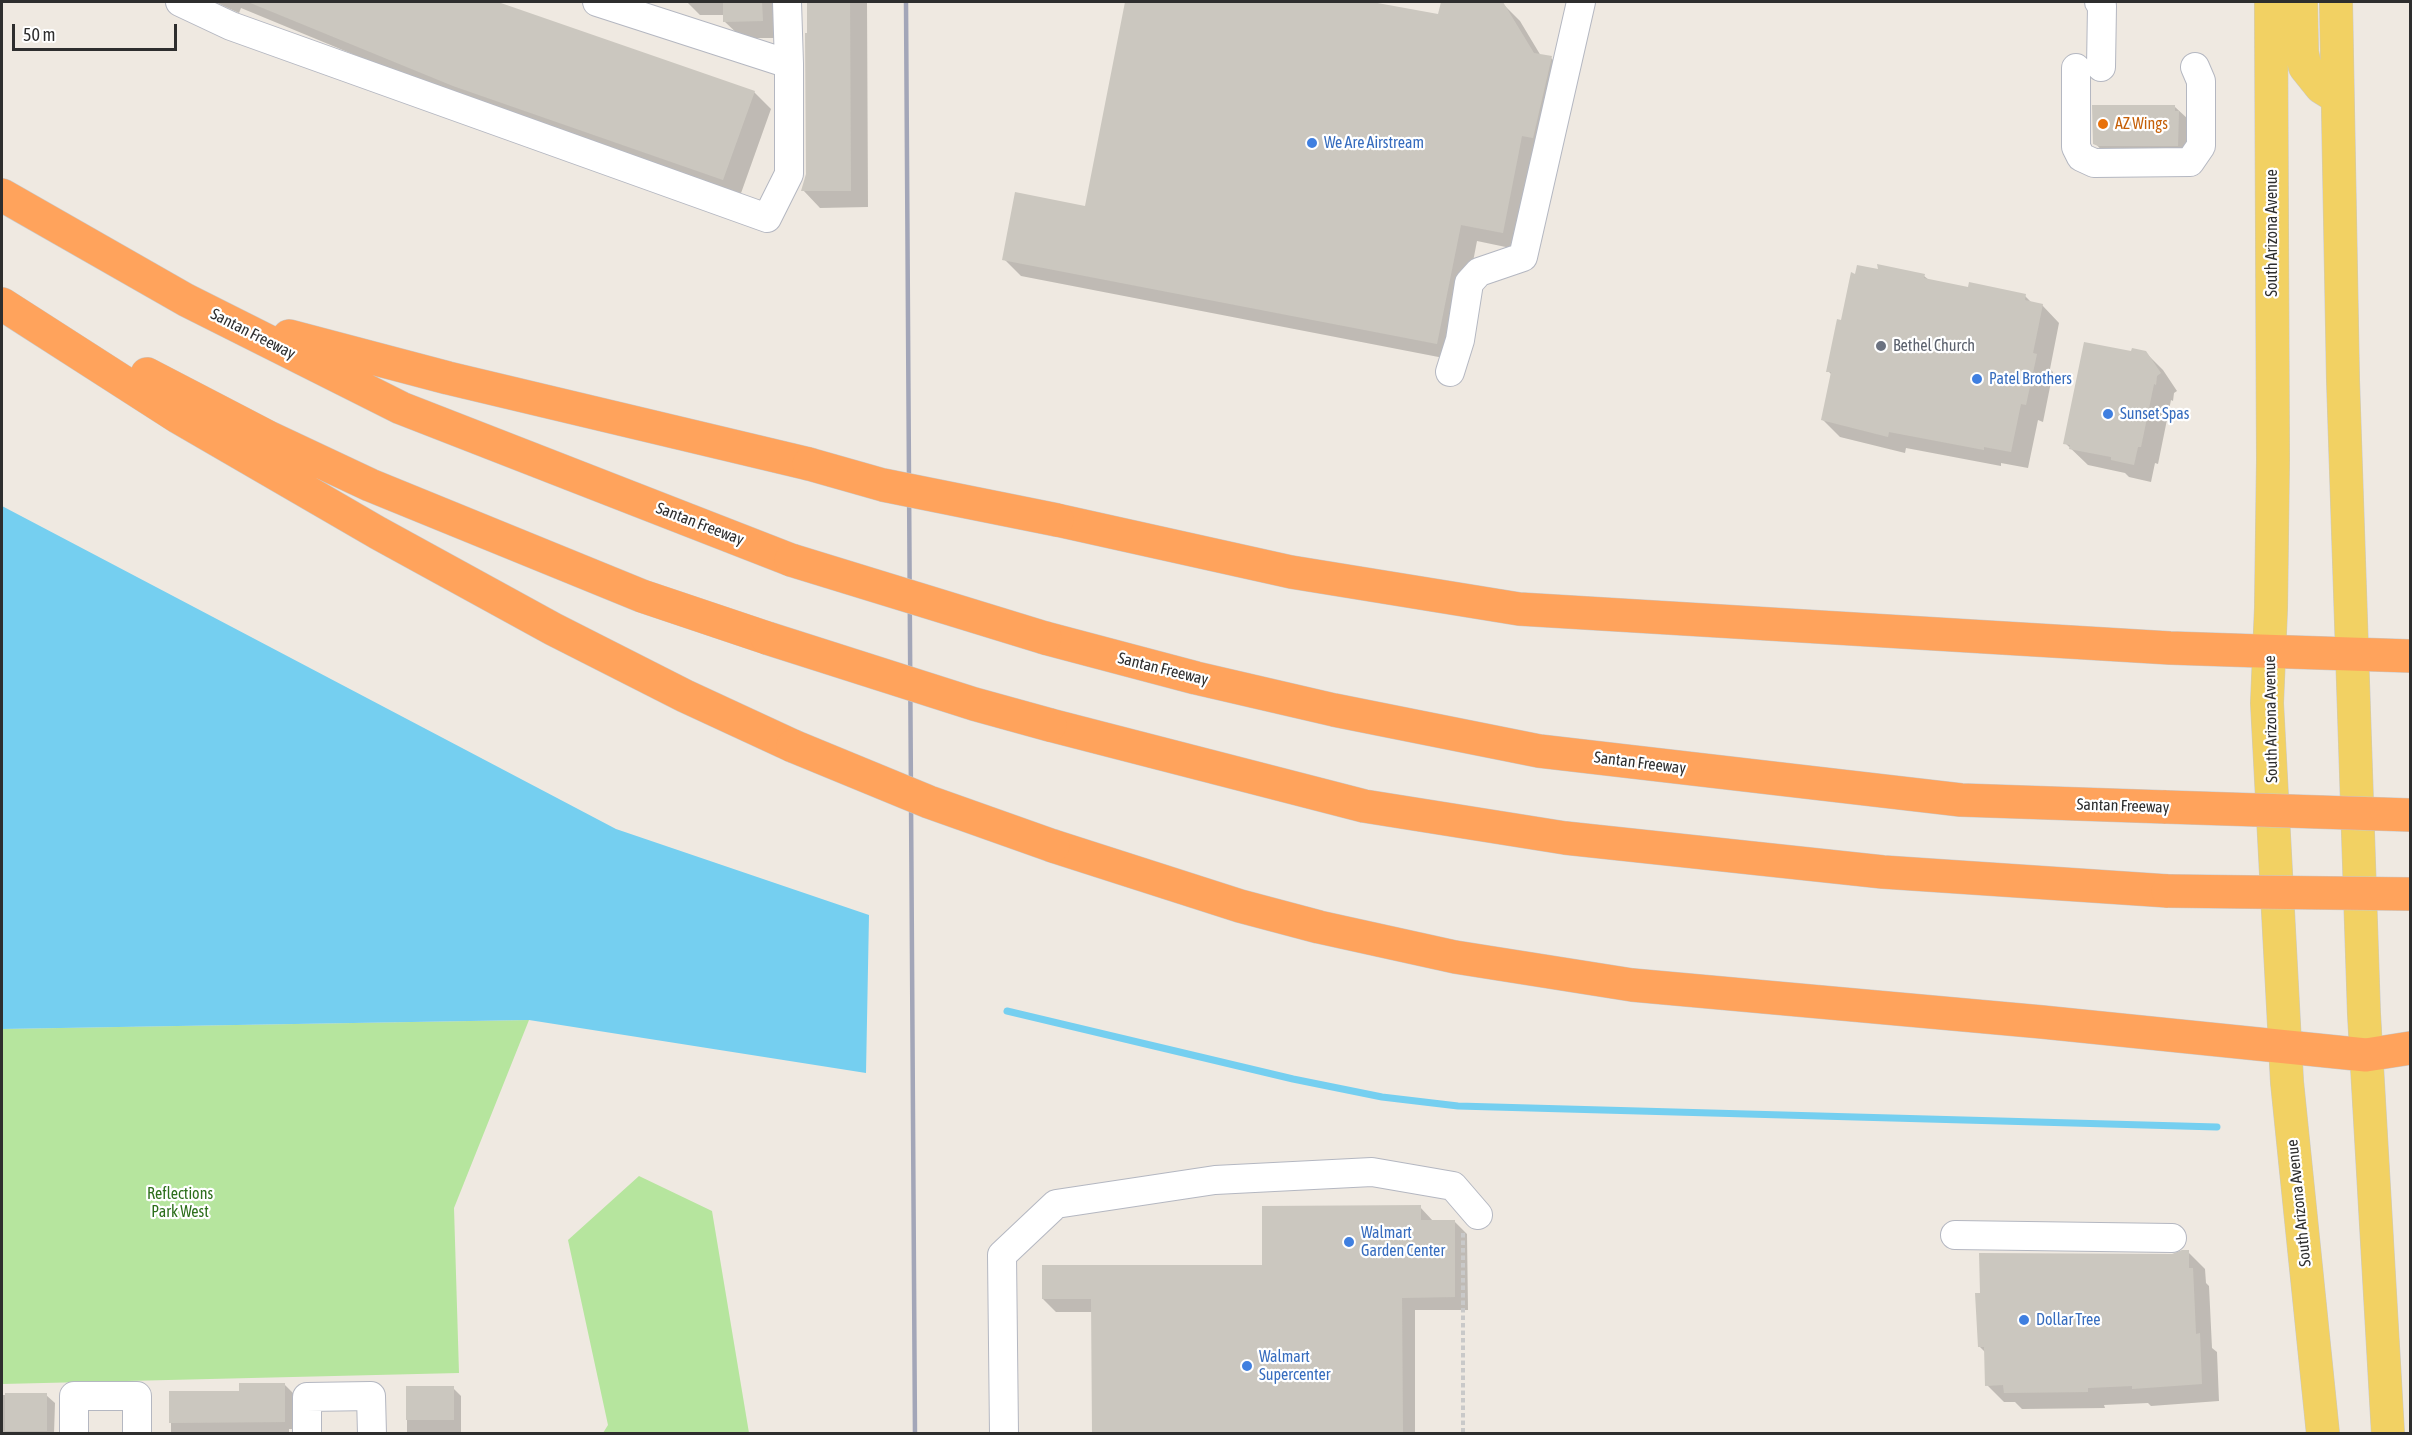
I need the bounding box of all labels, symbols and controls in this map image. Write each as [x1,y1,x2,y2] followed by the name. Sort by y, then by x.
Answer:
[15,12,180,50] scale bar
[23,24,55,45] text: 50 m
[2115,114,2168,134] place label: AZ Wings
[2096,117,2110,131] marker: AZ Wings
[1324,133,1424,153] place label: We Are Airstream
[1305,136,1319,150] marker: We Are Airstream
[2262,169,2282,297] street label: South Arizona Avenue
[207,304,299,364] street label: Santan Freeway
[1893,336,1975,356] place label: Bethel Church
[1874,339,1888,353] marker: Bethel Church
[1989,369,2072,389] place label: Patel Brothers
[1970,372,1984,386] marker: Patel Brothers
[2120,404,2189,424] place label: Sunset Spas
[2101,407,2115,421] marker: Sunset Spas
[653,498,747,550] street label: Santan Freeway
[1116,648,1210,690] street label: Santan Freeway
[2260,655,2282,783] street label: South Arizona Avenue
[1593,748,1687,778] street label: Santan Freeway
[2076,795,2170,817] street label: Santan Freeway
[2283,1139,2315,1267] street label: South Arizona Avenue
[147,1184,213,1222] park label: Reflections Park West
[1361,1223,1445,1261] place label: Walmart Garden Center
[1342,1235,1356,1249] marker: Walmart Garden Center
[2036,1310,2101,1330] place label: Dollar Tree
[2017,1313,2031,1327] marker: Dollar Tree
[1259,1347,1330,1385] place label: Walmart Supercenter
[1240,1359,1254,1373] marker: Walmart Supercenter

